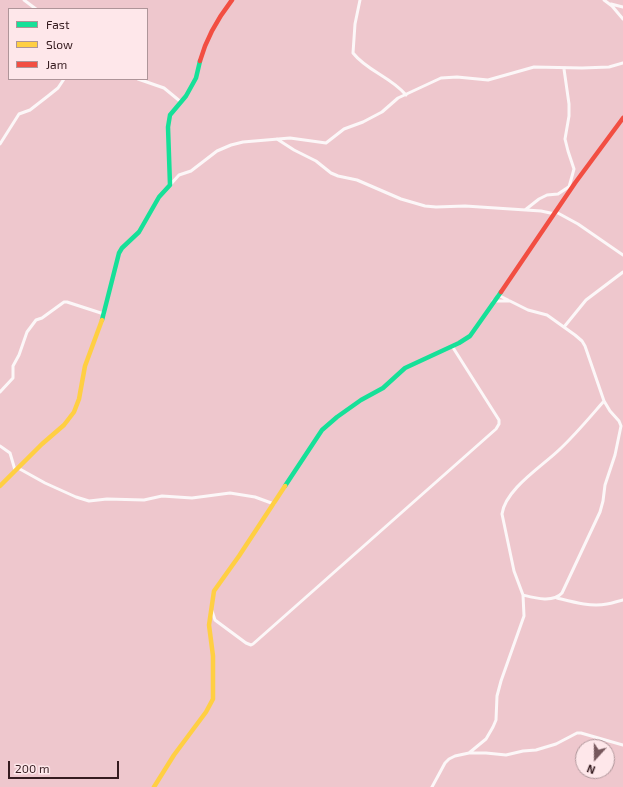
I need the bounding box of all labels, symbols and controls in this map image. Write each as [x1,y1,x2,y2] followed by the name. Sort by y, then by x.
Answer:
[8,8,148,80] legend
[46,17,69,31] text: Fast
[46,37,73,51] text: Slow
[46,57,67,71] text: Jam
[575,739,615,779] north arrow
[10,753,121,779] scale bar
[15,761,49,775] text: 200 m
[585,762,597,777] text: N

